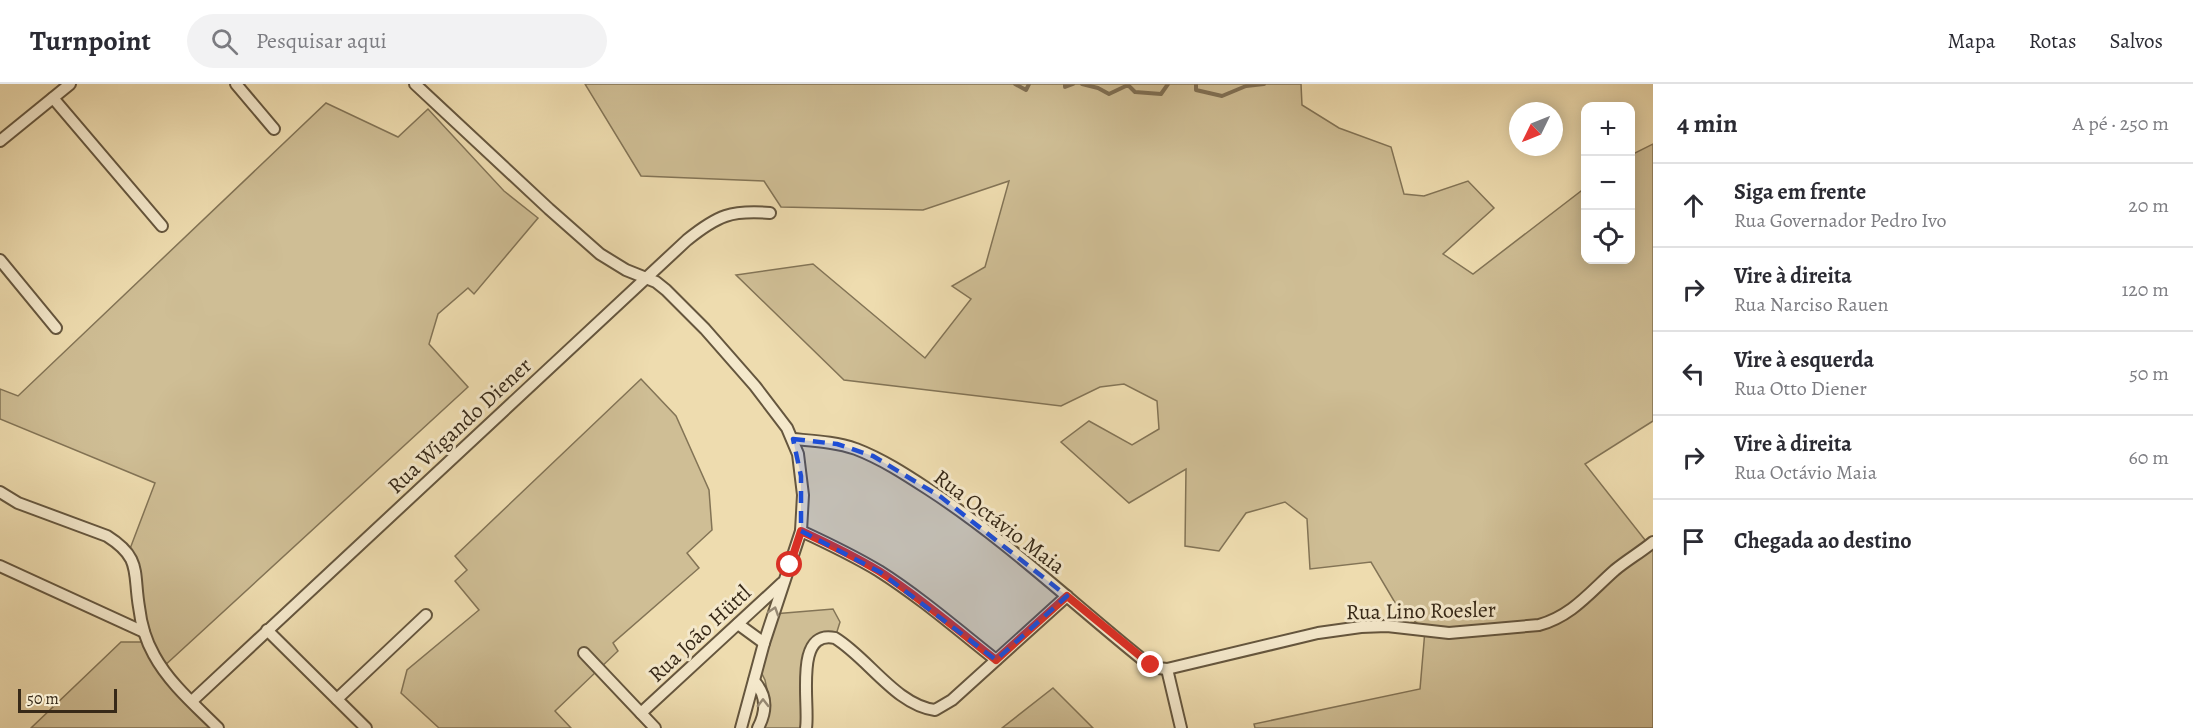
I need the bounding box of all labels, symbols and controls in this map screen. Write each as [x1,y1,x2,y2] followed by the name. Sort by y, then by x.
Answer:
[187,14,607,68] search box
[30,22,151,60] text: Turnpoint
[208,25,241,58] icon: search
[256,26,387,56] text: Pesquisar aqui
[1947,27,1996,55] text: Mapa
[2029,27,2076,55] text: Rotas
[2109,27,2163,55] text: Salvos
[1509,102,1563,156] north arrow
[1581,102,1635,264] map controls
[1581,102,1635,156] button: +
[1677,106,1738,141] text: 4 min
[2073,110,2169,137] text: A pé · 250 m
[1581,156,1635,210] button: −
[1734,177,1866,207] text: Siga em frente
[1677,189,1710,222] icon: ahead
[2128,192,2169,219] text: 20 m
[1734,207,1946,234] text: Rua Governador Pedro Ivo
[1581,210,1635,264] button: locate
[1734,261,1852,291] text: Vire à direita
[1677,273,1710,306] icon: right
[2121,276,2169,303] text: 120 m
[1734,291,1888,318] text: Rua Narciso Rauen
[1734,345,1874,375] text: Vire à esquerda
[381,351,538,501] street label: Rua Wigando Diener
[1677,357,1710,390] icon: left
[2129,360,2169,387] text: 50 m
[1734,375,1867,402] text: Rua Otto Diener
[1734,429,1852,459] text: Vire à direita
[1677,441,1710,474] icon: right
[2129,444,2169,471] text: 60 m
[1734,459,1877,486] text: Rua Octávio Maia
[928,462,1072,582] street label: Rua Octávio Maia
[1677,525,1710,558] icon: arrive
[1734,526,1912,556] text: Chegada ao destino
[776,551,802,577] route start
[642,578,758,689] street label: Rua João Hüttl
[1346,595,1496,627] street label: Rua Lino Roesler
[767,606,780,617] one-way arrow
[1137,651,1163,677] route end
[18,686,117,714] scale bar
[27,688,59,710] text: 50 m
[757,699,769,708] one-way arrow

